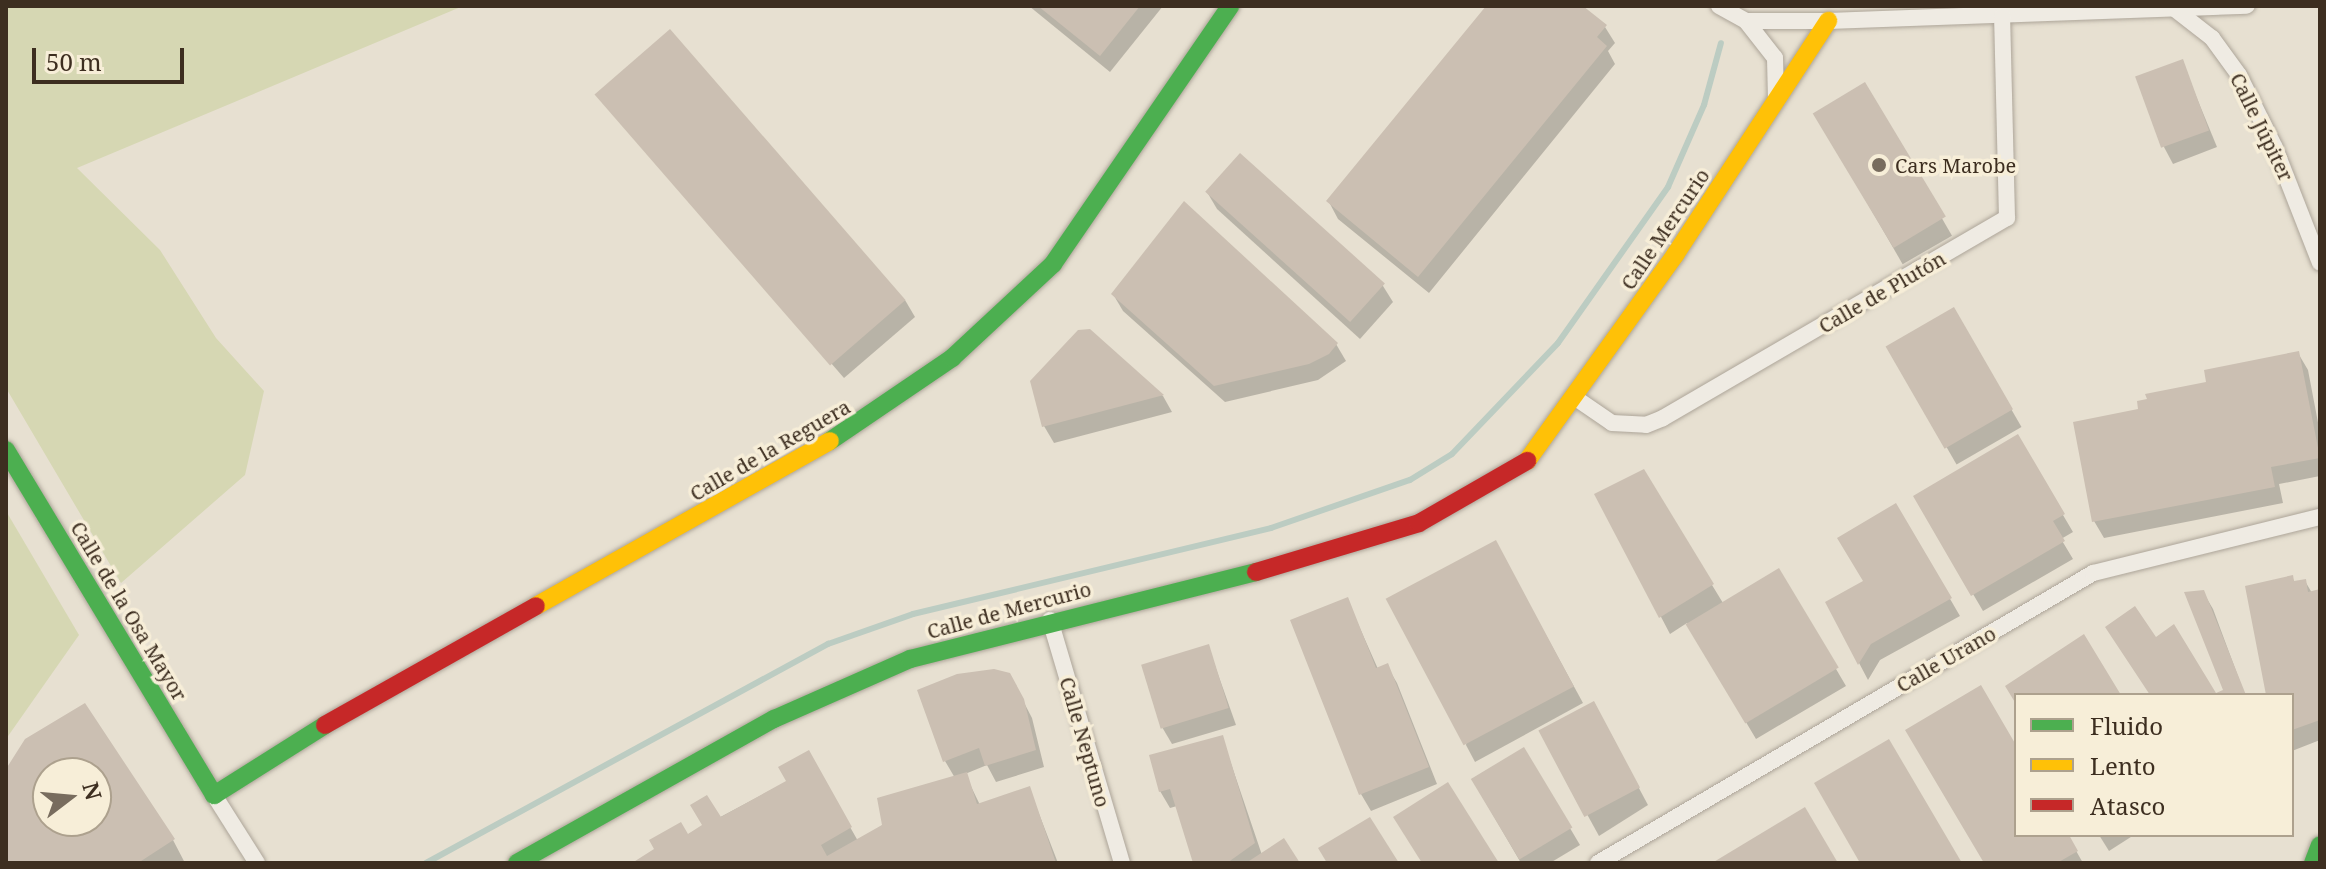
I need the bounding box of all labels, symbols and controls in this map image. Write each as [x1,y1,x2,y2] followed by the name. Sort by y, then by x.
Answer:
[36,32,188,82] scale bar
[46,45,102,78] text: 50 m
[2225,69,2299,185] street label: Calle Júpiter
[1895,153,2016,177] place label: Cars Marobe
[1870,156,1888,174] marker: Cars Marobe
[1616,164,1714,294] street label: Calle Mercurio
[1814,246,1950,338] street label: Calle de Plutón
[686,394,854,506] street label: Calle de la Reguera
[66,517,192,705] street label: Calle de la Osa Mayor
[924,577,1094,643] street label: Calle de Mercurio
[1892,621,2000,697] street label: Calle Urano
[1055,674,1115,810] street label: Calle Neptuno
[2014,693,2294,837] legend
[2090,709,2163,742] text: Fluido
[2090,749,2156,782] text: Lento
[32,757,112,837] north arrow
[76,778,110,803] text: N
[2090,789,2165,822] text: Atasco

